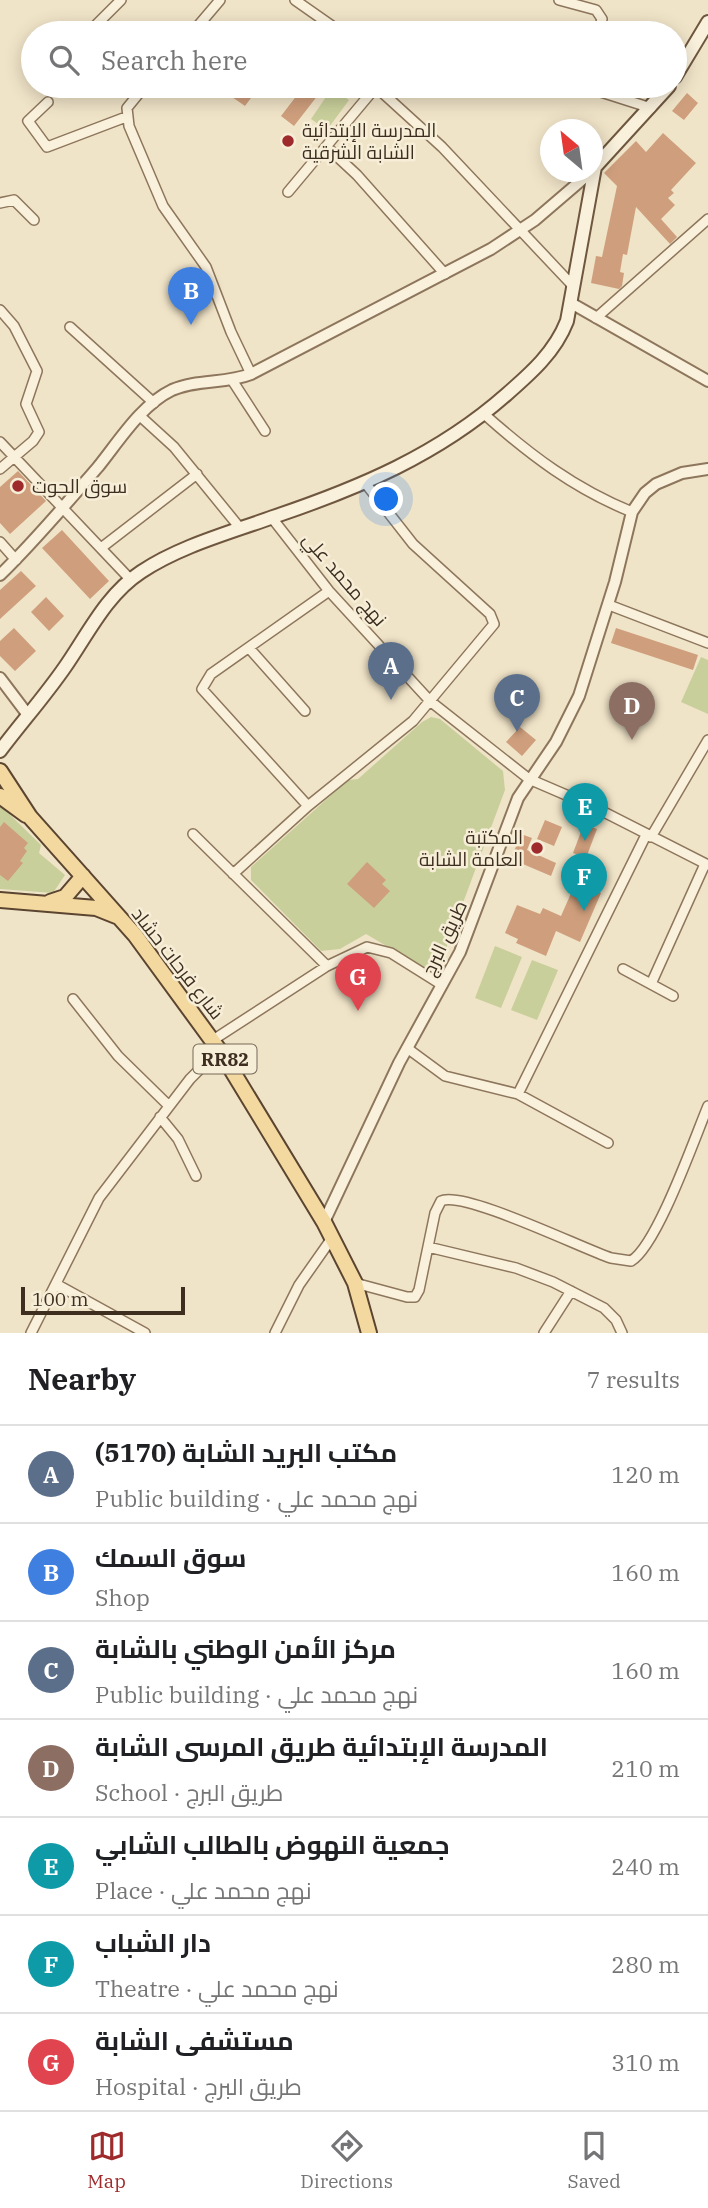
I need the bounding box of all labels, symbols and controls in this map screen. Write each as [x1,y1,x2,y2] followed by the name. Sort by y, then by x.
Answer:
[21,21,687,98] search box
[45,41,83,79] icon: search
[101,43,247,77] text: Search here
[302,118,436,164] place label: المدرسة الإبتدائية الشابة الشرقية
[540,119,603,182] north arrow
[280,133,296,149] marker: المدرسة الإبتدائية الشابة الشرقية
[168,267,214,325] pin: B
[32,474,127,499] place label: سوق الحوت
[10,478,26,494] marker: سوق الحوت
[369,482,403,516] your location
[296,527,392,633] street label: نهج محمد علي
[368,642,414,700] pin: A
[494,674,540,732] pin: C
[609,682,655,740] pin: D
[562,783,608,841] pin: E
[419,825,523,871] place label: المكتبة العامة الشابة
[529,840,545,856] marker: المكتبة العامة الشابة
[561,853,607,911] pin: F
[416,896,474,980] street label: طريق البرج
[125,902,229,1025] street label: شارع فرحات حشاد
[335,953,381,1011] pin: G
[194,1044,256,1074] road number: RR82
[21,1284,186,1316] scale bar
[32,1287,89,1311] text: 100 m
[28,1359,136,1398] text: Nearby
[587,1364,680,1394] text: 7 results
[95,1435,397,1469] text: مكتب البريد الشابة (5170)
[43,1459,59,1489] text: A
[611,1459,680,1489] text: 120 m
[95,1483,418,1513] text: Public building · نهج محمد علي
[95,1540,246,1574] text: سوق السمك
[43,1557,59,1587] text: B
[611,1557,680,1587] text: 160 m
[95,1582,150,1612] text: Shop
[95,1631,396,1665] text: مركز الأمن الوطني بالشابة
[43,1655,59,1685] text: C
[611,1655,680,1685] text: 160 m
[95,1679,418,1709] text: Public building · نهج محمد علي
[95,1729,548,1763] text: المدرسة الإبتدائية طريق المرسى الشابة
[42,1753,60,1783] text: D
[611,1753,680,1783] text: 210 m
[95,1777,283,1807] text: School · طريق البرج
[95,1827,449,1861] text: جمعية النهوض بالطالب الشابي
[43,1851,59,1881] text: E
[611,1851,680,1881] text: 240 m
[95,1875,312,1905] text: Place · نهج محمد علي
[95,1925,211,1959] text: دار الشباب
[44,1949,58,1979] text: F
[611,1949,680,1979] text: 280 m
[95,1973,339,2003] text: Theatre · نهج محمد علي
[95,2023,294,2057] text: مستشفى الشابة
[42,2047,60,2077] text: G
[611,2047,680,2077] text: 310 m
[95,2071,302,2101] text: Hospital · طريق البرج
[87,2127,126,2193] tab: Map
[300,2127,393,2193] tab: Directions
[568,2127,621,2193] tab: Saved

